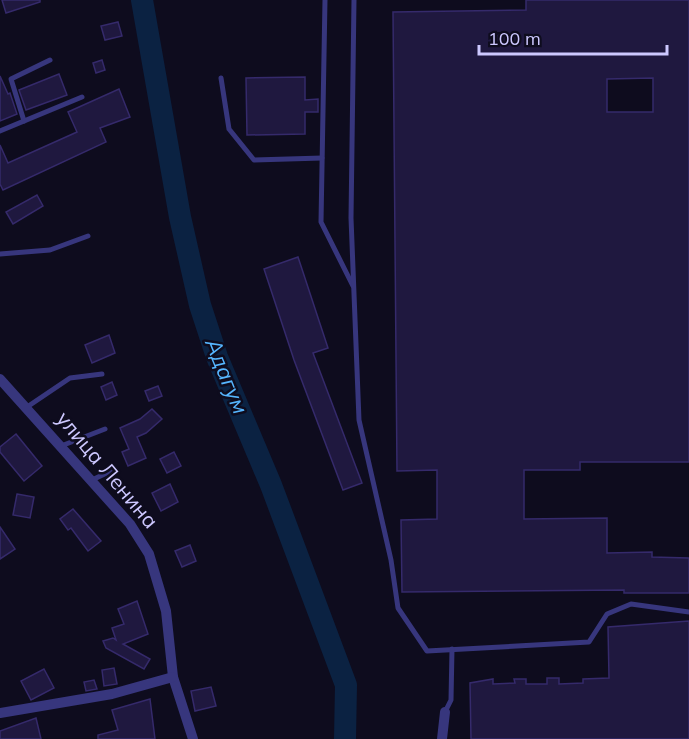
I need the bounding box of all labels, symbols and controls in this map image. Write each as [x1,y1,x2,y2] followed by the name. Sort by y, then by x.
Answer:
[479,18,666,56] scale bar
[488,27,541,50] text: 100 m
[199,333,255,418] water label: Адагум
[51,406,164,533] street label: улица Ленина

